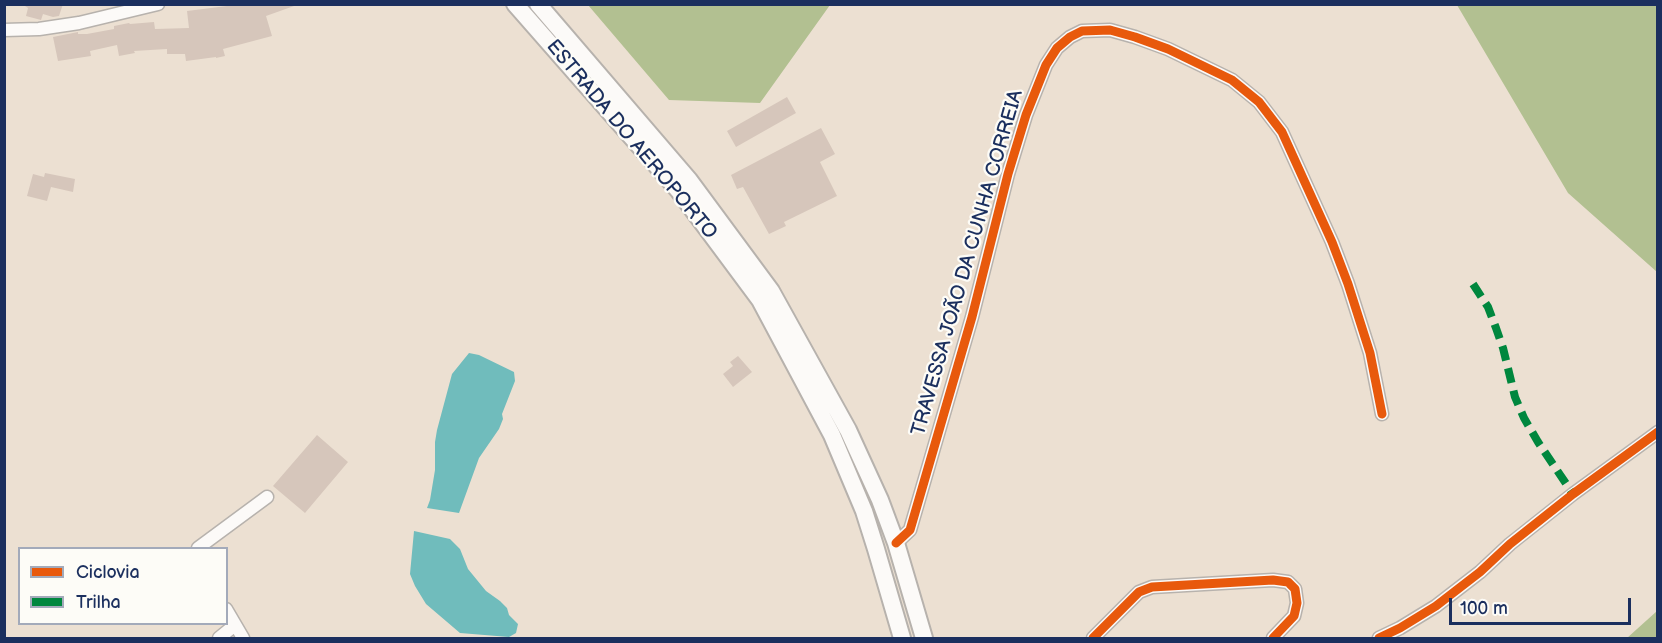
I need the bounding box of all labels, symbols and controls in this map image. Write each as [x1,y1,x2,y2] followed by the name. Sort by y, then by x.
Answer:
[541,35,721,245] street label: ESTRADA DO AEROPORTO
[907,87,1029,439] street label: TRAVESSA JOÃO DA CUNHA CORREIA
[18,547,228,625] legend
[76,562,140,583] text: Ciclovia
[1452,586,1634,624] scale bar
[76,592,121,613] text: Trilha
[1460,598,1508,619] text: 100 m

